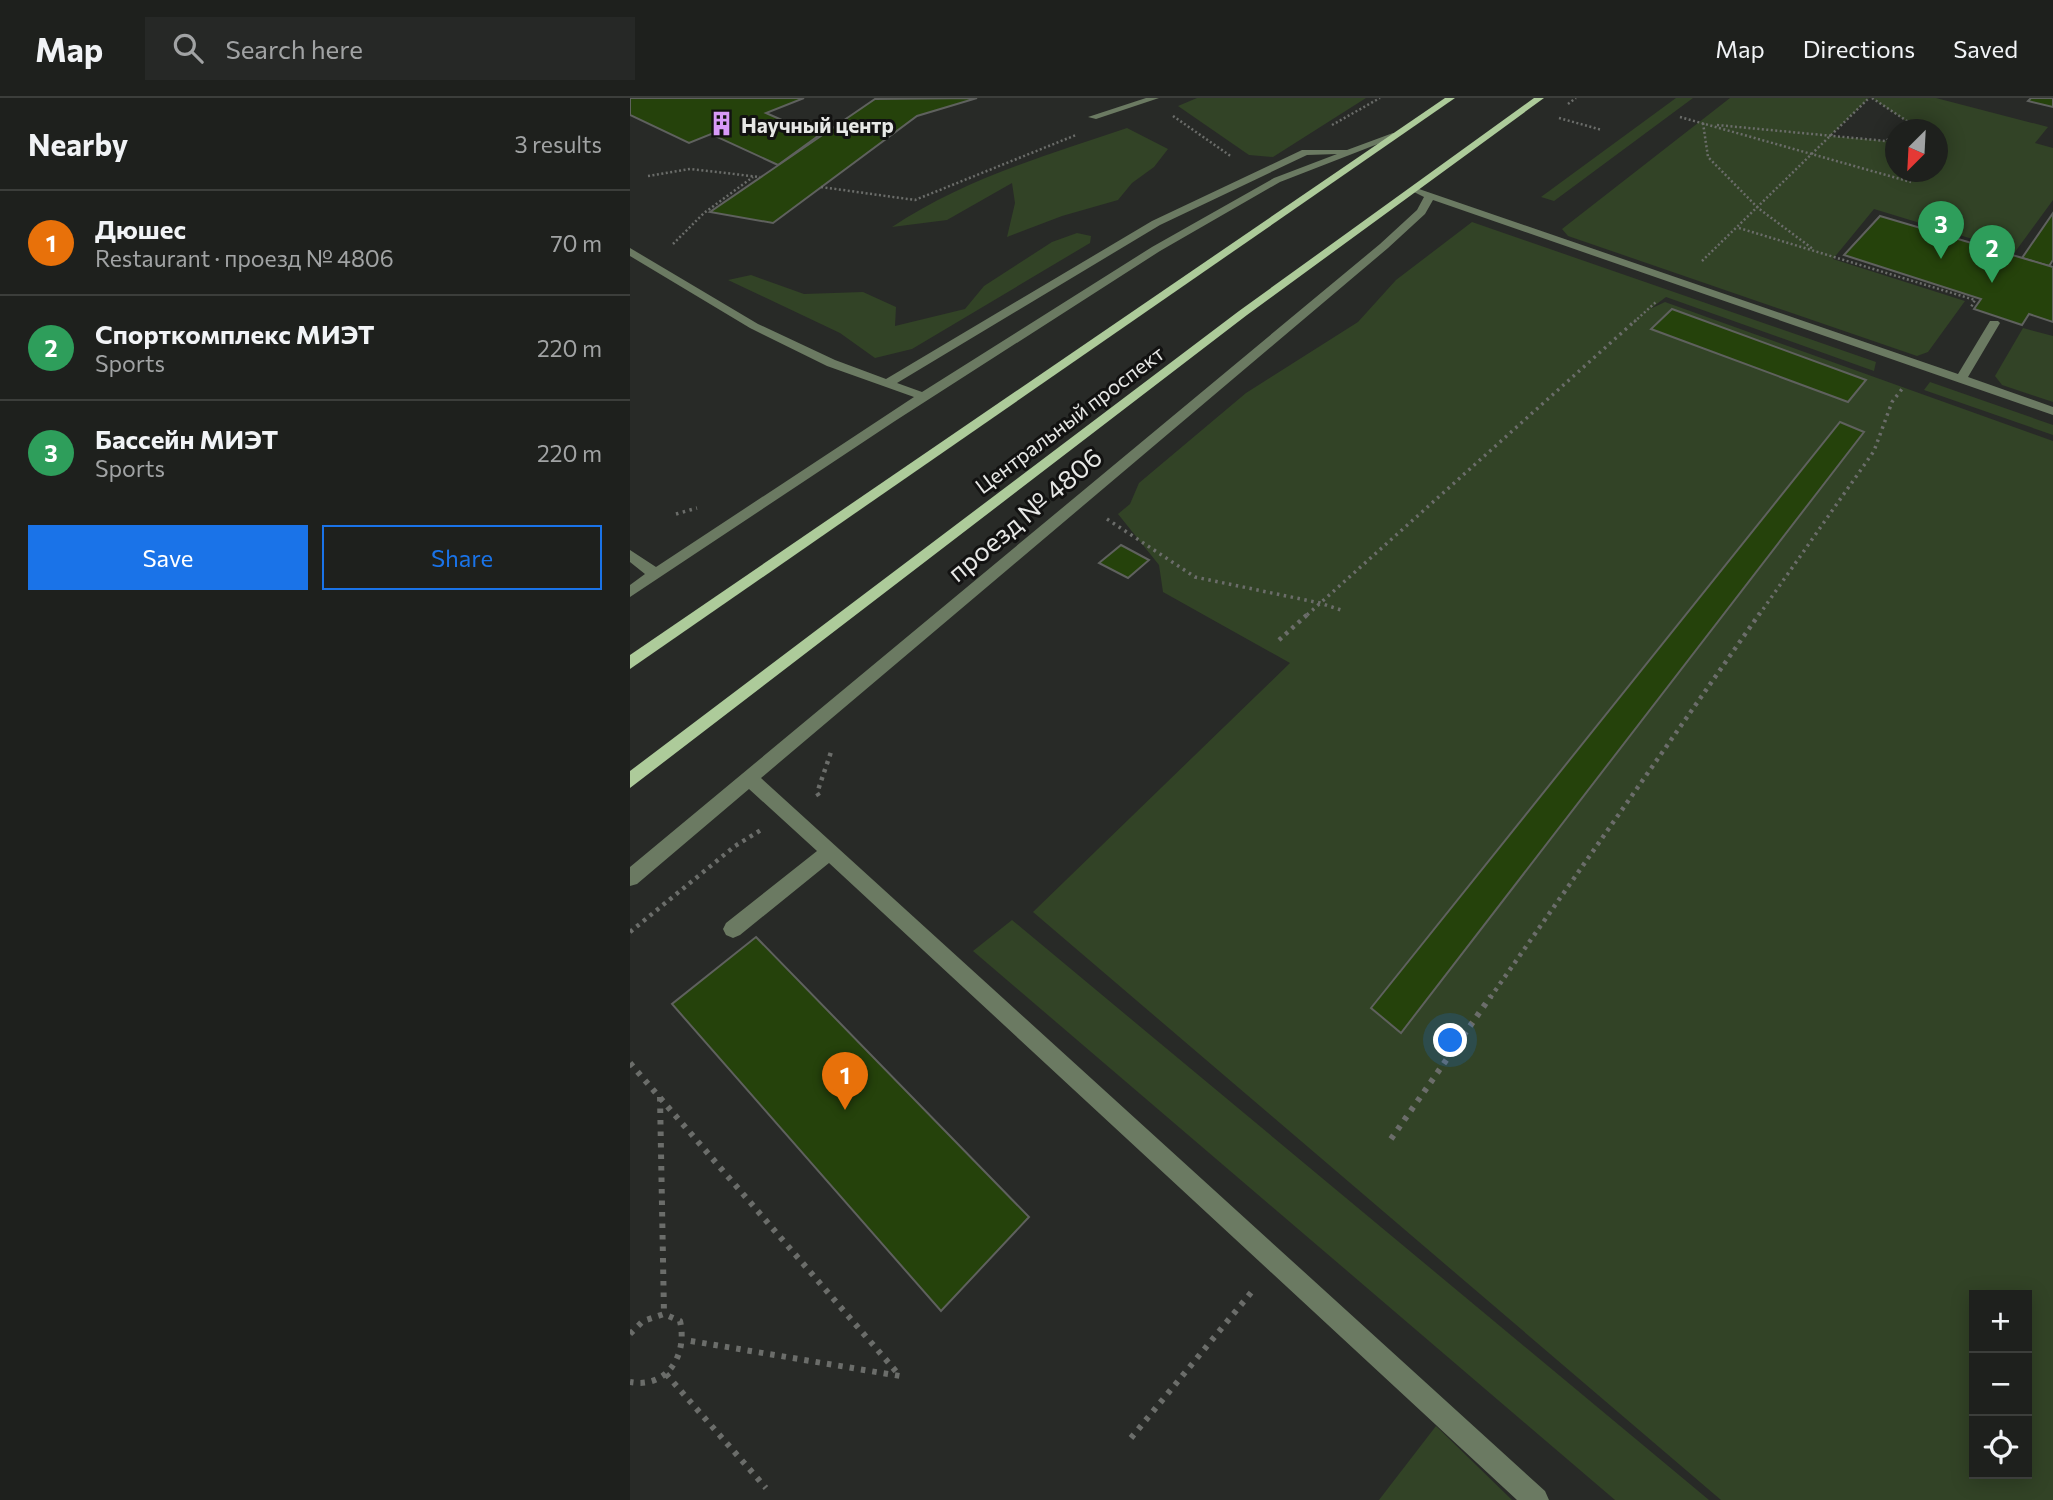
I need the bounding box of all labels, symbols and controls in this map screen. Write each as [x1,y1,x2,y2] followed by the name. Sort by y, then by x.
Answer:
[145,17,635,80] search box
[35,28,103,69] text: Map
[169,29,207,67] icon: search
[225,33,363,64] text: Search here
[1715,34,1765,63] text: Map
[1803,34,1915,63] text: Directions
[1953,34,2018,63] text: Saved
[707,110,735,138] building icon: Научный центр
[741,112,894,137] place label: Научный центр
[1885,119,1948,182] north arrow
[28,125,128,162] text: Nearby
[515,130,602,158] text: 3 results
[1918,201,1964,259] pin: 3
[95,213,186,244] text: Дюшес
[1969,225,2015,283] pin: 2
[46,229,56,257] text: 1
[550,229,602,257] text: 70 m
[95,244,394,272] text: Restaurant · проезд № 4806
[95,318,375,349] text: Спорткомплекс МИЭТ
[44,334,58,362] text: 2
[537,334,602,362] text: 220 m
[970,340,1168,498] street label: Центральный проспект
[95,349,165,377] text: Sports
[95,423,278,454] text: Бассейн МИЭТ
[44,439,58,467] text: 3
[537,439,602,467] text: 220 m
[941,441,1107,587] street label: проезд № 4806
[95,454,165,482] text: Sports
[28,525,308,590] button: Save
[322,525,602,590] button: Share
[1433,1023,1467,1057] your location
[822,1052,868,1110] pin: 1
[1969,1290,2032,1479] map controls
[1969,1290,2032,1353] button: +
[1969,1353,2032,1416] button: −
[1969,1416,2032,1479] button: locate

